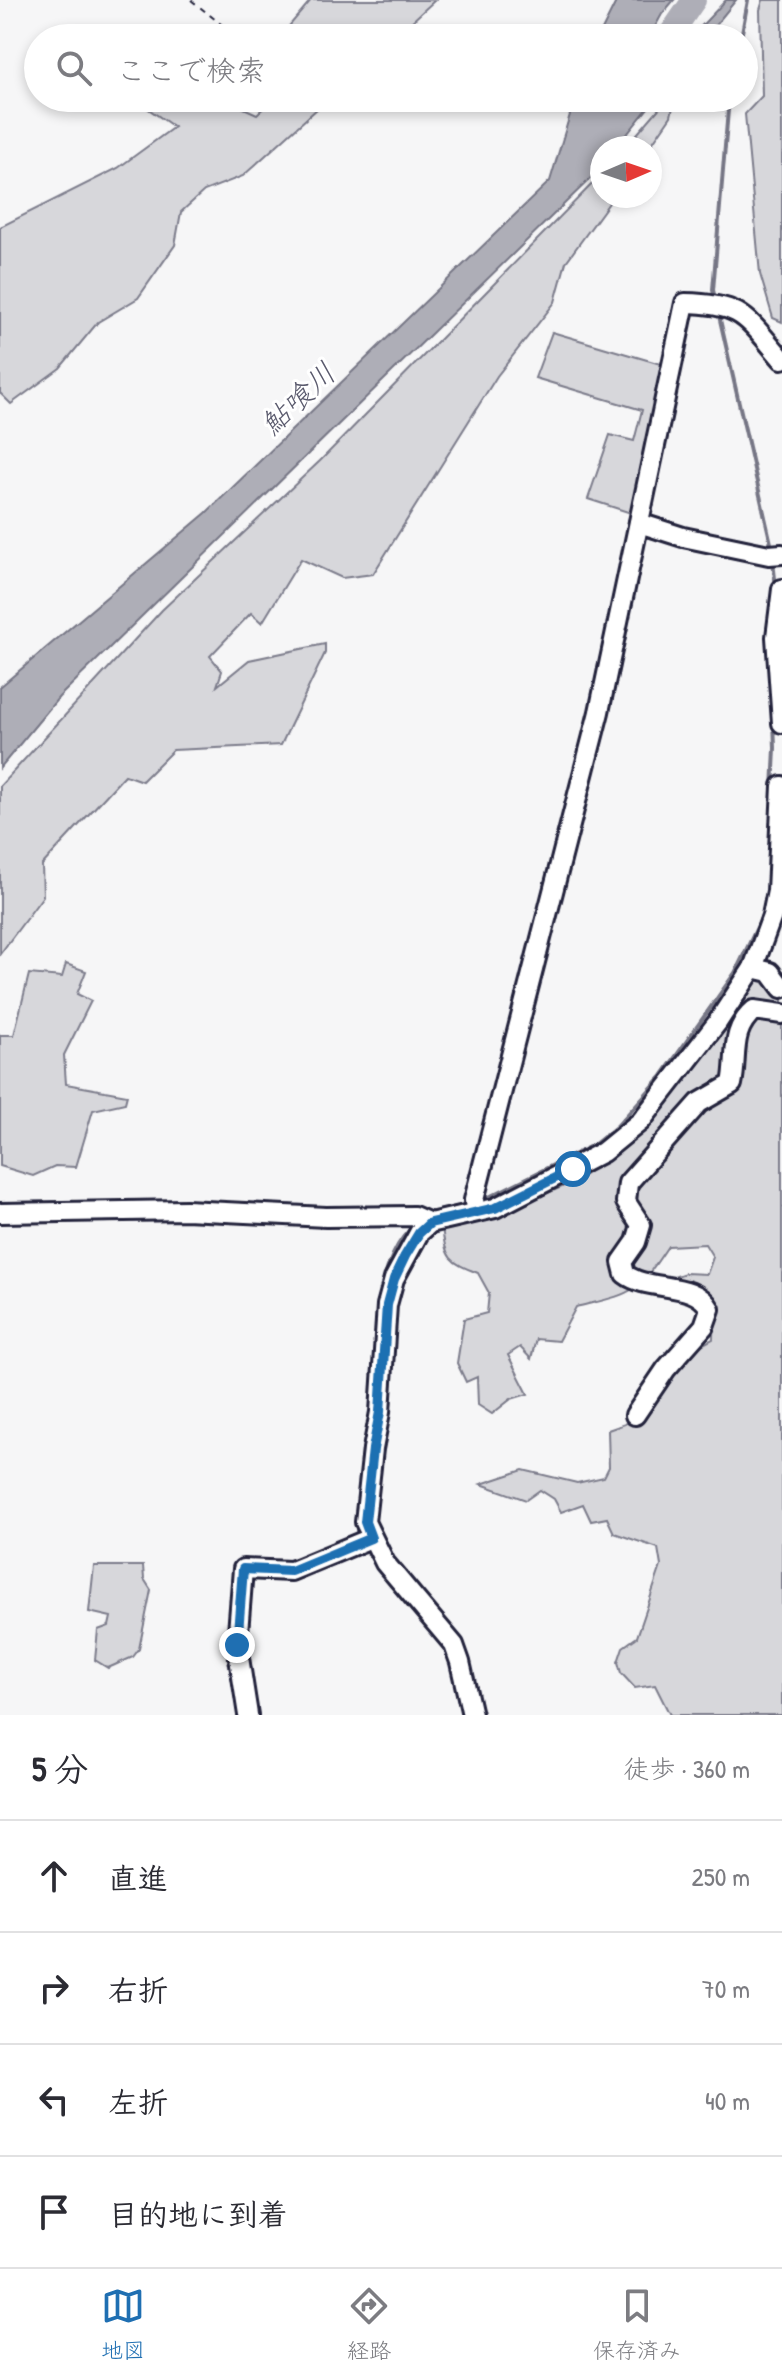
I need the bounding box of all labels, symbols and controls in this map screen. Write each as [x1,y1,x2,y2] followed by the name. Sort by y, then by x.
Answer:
[24,24,758,112] search box
[52,46,96,90] icon: search
[116,50,266,90] text: ここで検索
[590,136,662,208] north arrow
[251,353,344,444] water label: 鮎喰川
[555,1151,591,1187] route start
[219,1627,255,1663] route end
[32,1746,88,1792] text: 5 分
[624,1751,750,1786] text: 徒歩 · 360 m
[32,1854,76,1898] icon: ahead
[108,1858,168,1898] text: 直進
[692,1859,750,1894] text: 250 m
[32,1966,76,2010] icon: right
[108,1970,168,2010] text: 右折
[702,1971,750,2006] text: 70 m
[32,2078,76,2122] icon: left
[108,2082,168,2122] text: 左折
[705,2083,750,2118] text: 40 m
[32,2190,76,2234] icon: arrive
[108,2194,288,2234] text: 目的地に到着
[101,2284,145,2365] tab: 地図
[347,2284,391,2365] tab: 経路
[593,2284,681,2365] tab: 保存済み

